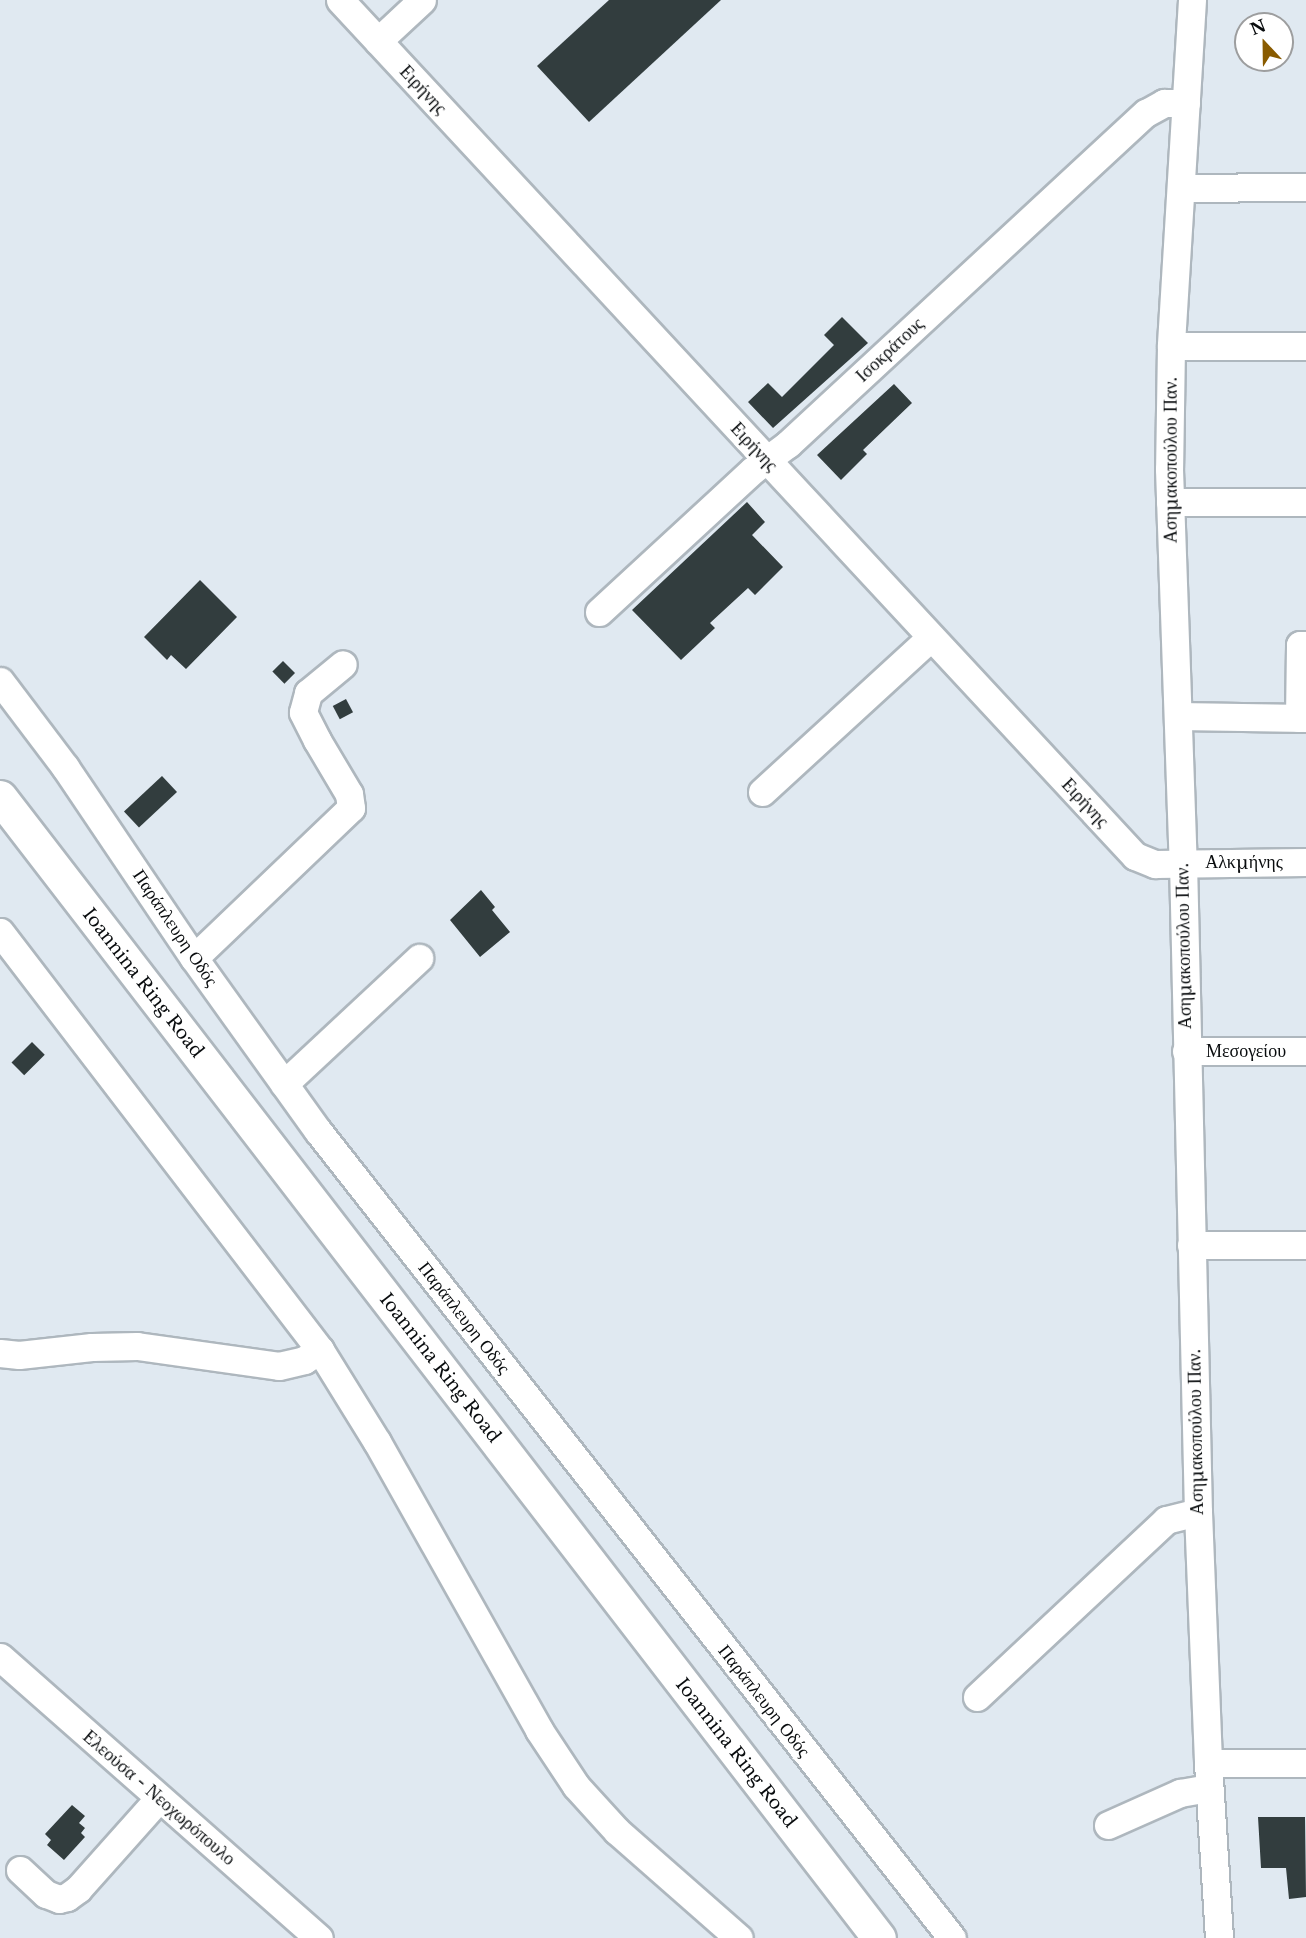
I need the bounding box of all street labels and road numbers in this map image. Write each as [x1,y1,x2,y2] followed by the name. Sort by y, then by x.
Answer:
[395,61,451,119] street label: Ειρήνης
[852,313,928,387] street label: Ισοκράτους
[1160,377,1182,543] street label: Ασημακοπούλου Παν.
[726,418,782,476] street label: Ειρήνης
[1057,774,1113,832] street label: Ειρήνης
[1205,851,1283,873] street label: Αλκμήνης
[1172,863,1196,1029] street label: Ασημακοπούλου Παν.
[128,865,222,991] street label: Παράπλευρη Οδός
[78,904,208,1062] street label: Ioannina Ring Road
[1206,1040,1286,1062] street label: Μεσογείου
[414,1258,514,1378] street label: Παράπλευρη Οδός
[375,1289,505,1447] street label: Ioannina Ring Road
[1184,1349,1208,1515] street label: Ασημακοπούλου Παν.
[714,1641,814,1761] street label: Παράπλευρη Οδός
[671,1674,801,1832] street label: Ioannina Ring Road
[78,1726,240,1870] street label: Ελεούσα - Νεοχωρόπουλο

